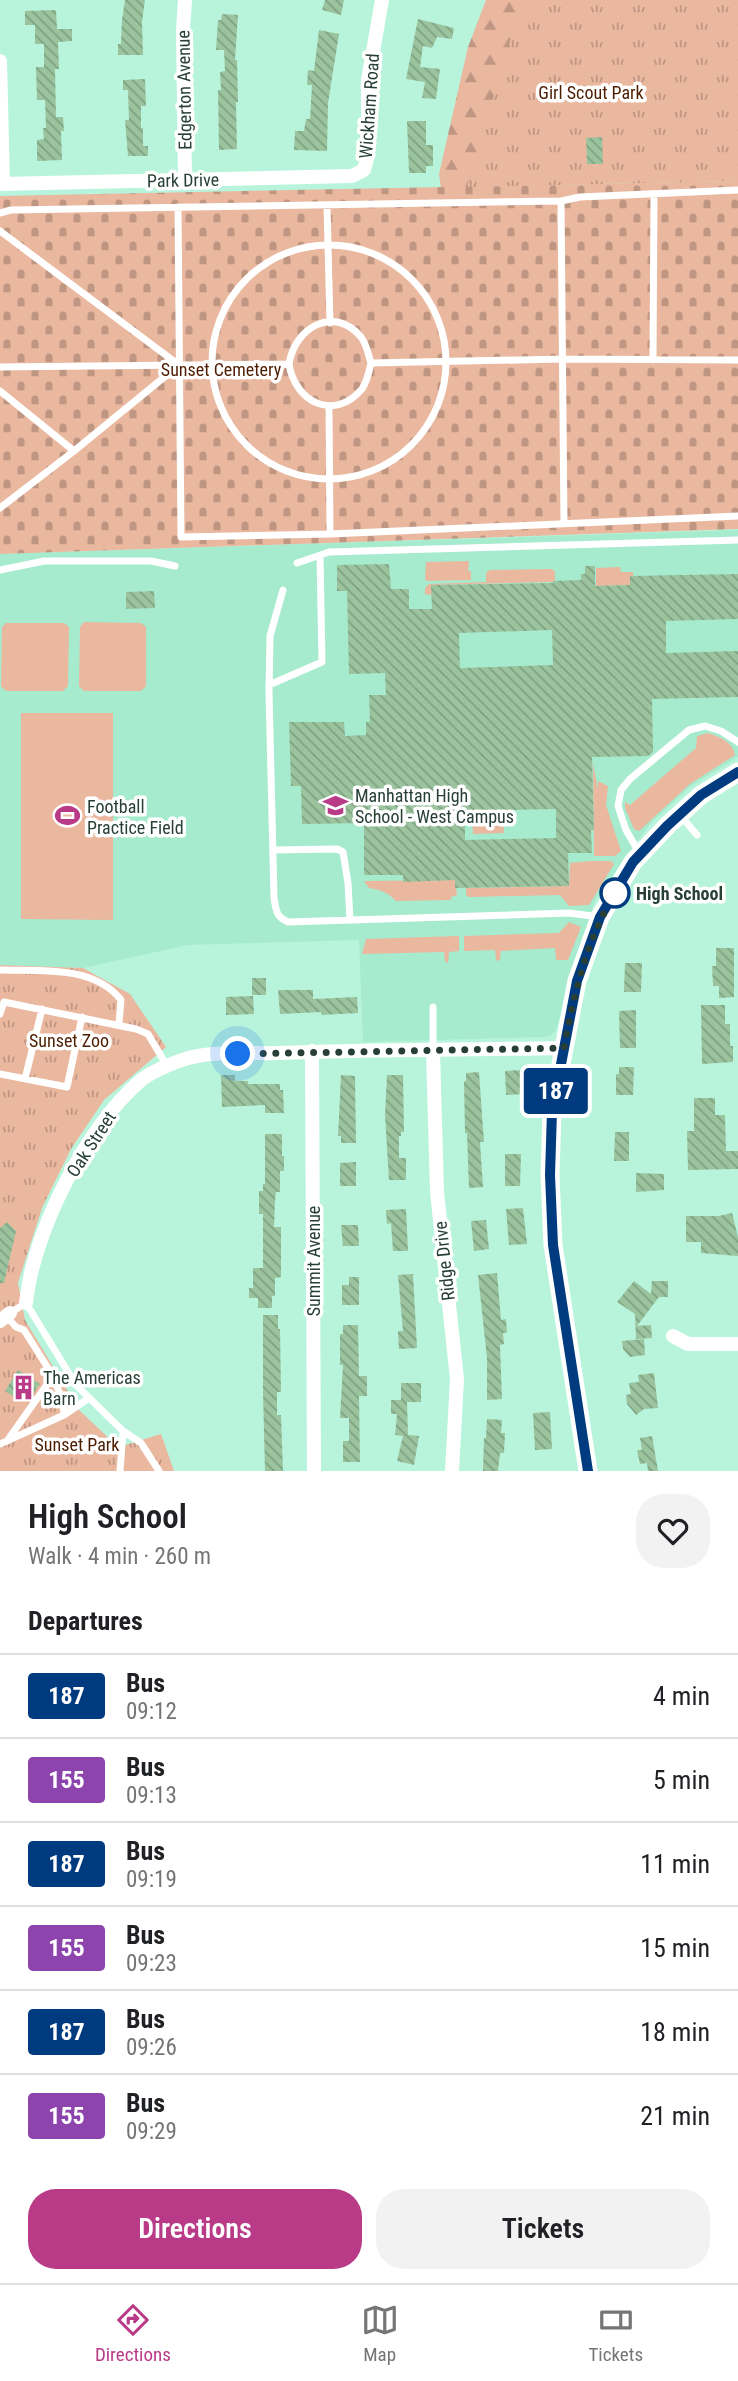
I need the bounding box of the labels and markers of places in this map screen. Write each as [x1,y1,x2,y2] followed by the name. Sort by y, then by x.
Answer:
[355,785,514,827] place label: Manhattan High School - West Campus
[321,791,349,819] school or university icon: Manhattan High School - West Campus
[87,796,184,838] place label: Football Practice Field
[53,802,81,830] sports icon: Football Practice Field
[600,878,630,908] marker: High School
[636,883,723,904] place label: High School
[43,1367,141,1409] place label: The Americas Barn
[9,1373,37,1401] building icon: The Americas Barn

